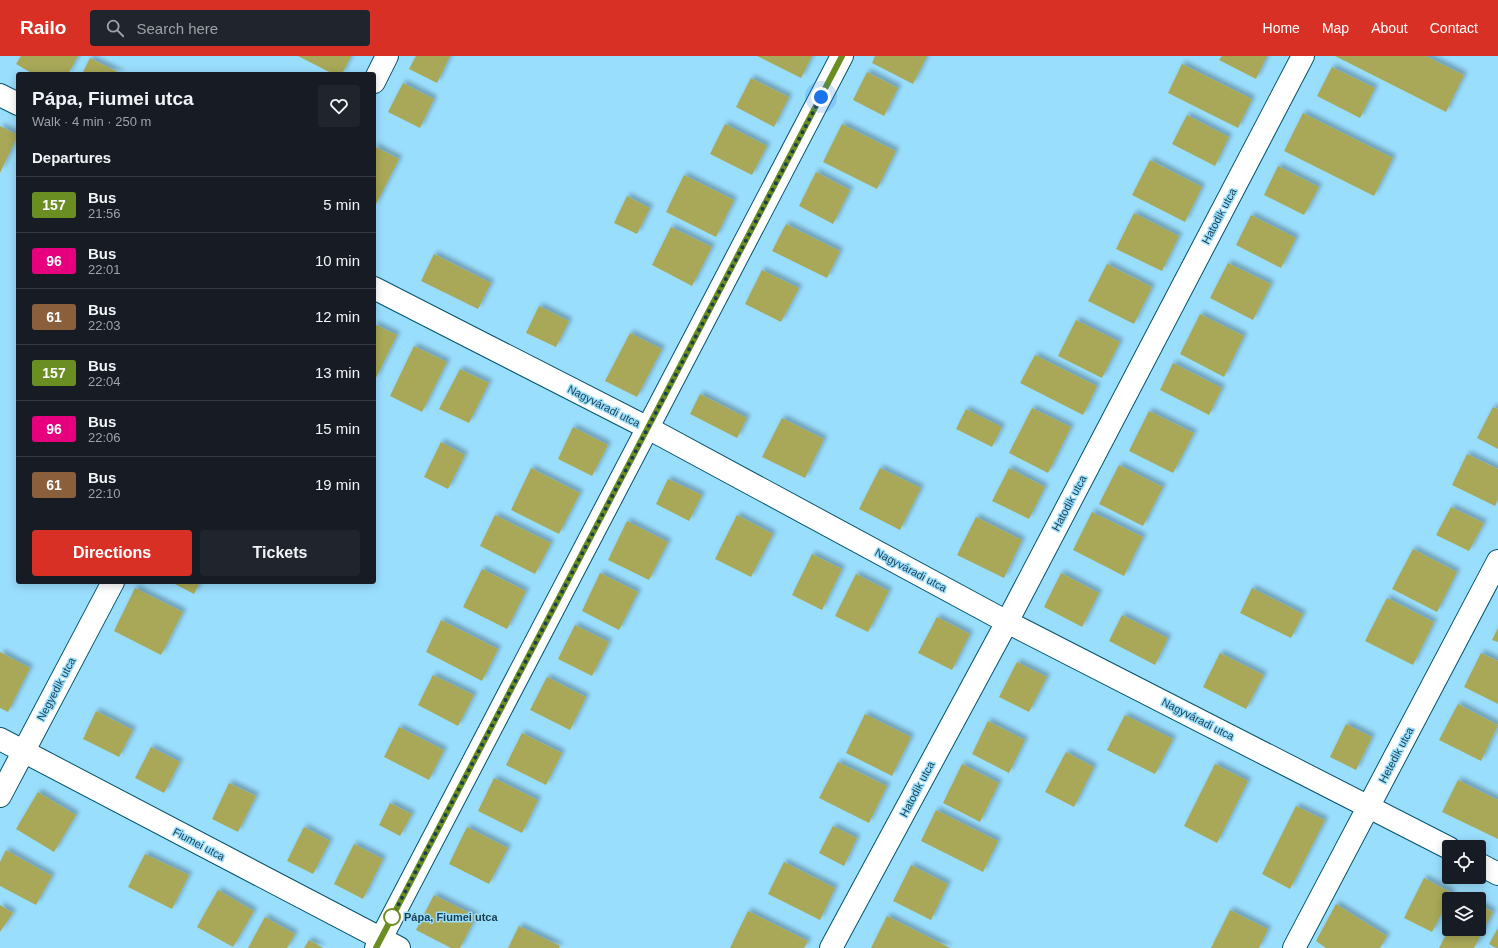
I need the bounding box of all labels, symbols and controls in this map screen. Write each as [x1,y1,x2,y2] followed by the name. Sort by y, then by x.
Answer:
[90,10,370,46] search box
[20,17,66,38] text: Railo
[104,17,126,39] icon: search
[136,20,218,37] text: Search here
[1263,20,1300,36] text: Home
[1322,20,1349,36] text: Map
[1371,20,1408,36] text: About
[1430,20,1478,36] text: Contact
[318,85,360,127] button: heart
[811,87,831,107] your location
[32,88,194,109] text: Pápa, Fiumei utca
[32,114,151,129] text: Walk · 4 min · 250 m
[32,149,111,166] text: Departures
[1199,185,1239,246] street label: Hatodik utca
[88,189,116,206] text: Bus
[323,196,360,213] text: 5 min
[42,197,66,213] text: 157
[88,206,121,221] text: 21:56
[88,245,116,262] text: Bus
[315,252,360,269] text: 10 min
[46,253,62,269] text: 96
[88,262,121,277] text: 22:01
[88,301,116,318] text: Bus
[315,308,360,325] text: 12 min
[46,309,62,325] text: 61
[88,318,121,333] text: 22:03
[88,357,116,374] text: Bus
[315,364,360,381] text: 13 min
[42,365,66,381] text: 157
[88,374,121,389] text: 22:04
[566,383,643,430] street label: Nagyváradi utca
[88,413,116,430] text: Bus
[315,420,360,437] text: 15 min
[46,421,62,437] text: 96
[88,430,121,445] text: 22:06
[88,469,116,486] text: Bus
[1049,472,1089,533] street label: Hatodik utca
[315,476,360,493] text: 19 min
[46,477,62,493] text: 61
[88,486,121,501] text: 22:10
[32,530,192,576] button: Directions
[200,530,360,576] button: Tickets
[873,546,950,594] street label: Nagyváradi utca
[34,655,78,723] street label: Negyedik utca
[1160,696,1237,743] street label: Nagyváradi utca
[1376,724,1416,785] street label: Hetedik utca
[897,758,937,819] street label: Hatodik utca
[171,825,228,863] street label: Fiumei utca
[1442,840,1486,936] map controls
[1442,840,1486,884] button: locate
[1442,892,1486,936] button: layers
[383,908,401,926] marker: Pápa, Fiumei utca
[404,911,498,923] place label: Pápa, Fiumei utca

